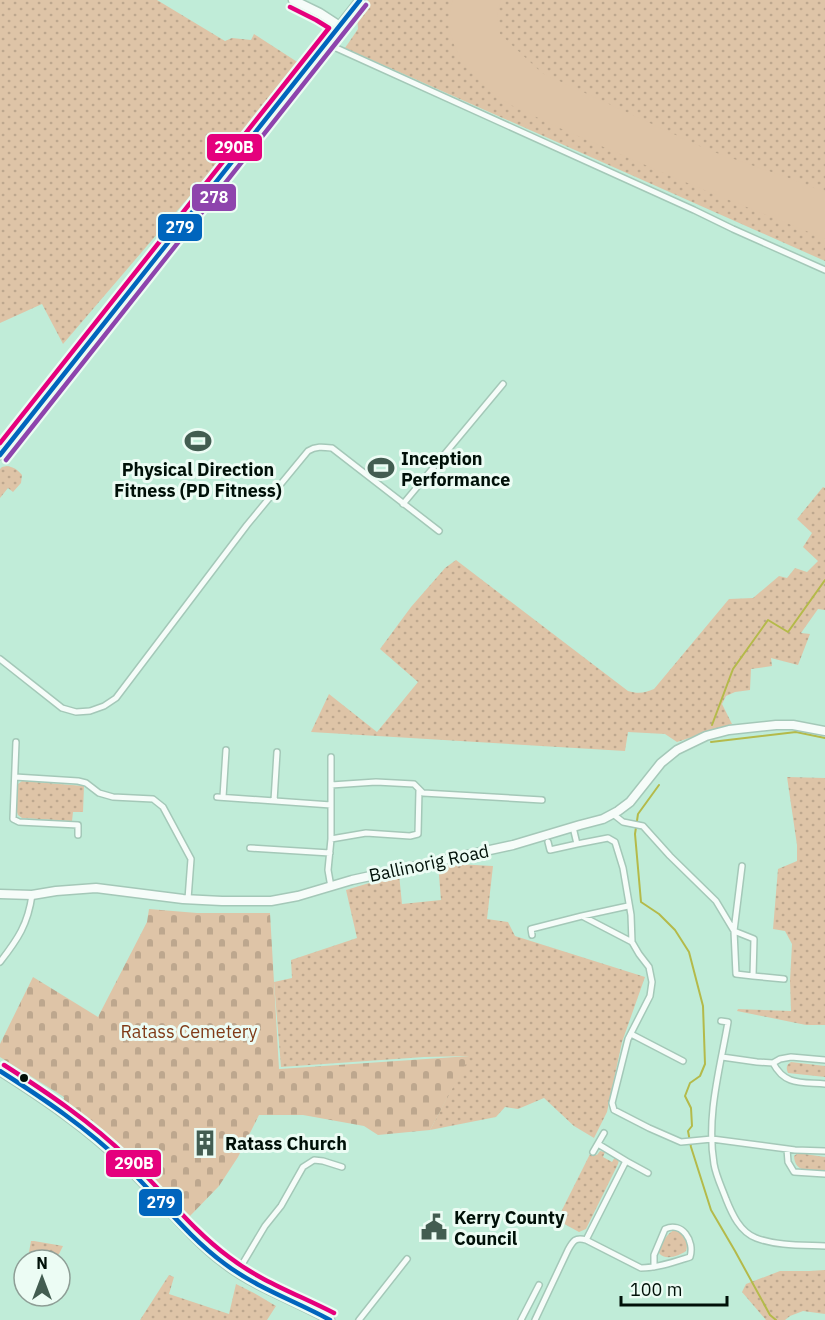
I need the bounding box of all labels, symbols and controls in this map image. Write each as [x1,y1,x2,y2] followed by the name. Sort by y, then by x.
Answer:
[206,133,263,162] line badge: 290B
[214,137,254,157] text: 290B
[191,183,237,212] line badge: 278
[200,187,228,207] text: 278
[157,213,203,242] line badge: 279
[166,217,194,237] text: 279
[183,426,213,456] sports icon: Physical Direction Fitness (PD Fitness)
[401,447,510,491] place label: Inception Performance
[366,453,396,483] sports icon: Inception Performance
[114,458,282,502] place label: Physical Direction Fitness (PD Fitness)
[367,839,491,887] street label: Ballinorig Road
[120,1020,258,1043] park label: Ratass Cemetery
[18,1072,30,1084] unlabelled marker
[190,1128,220,1158] building icon: Ratass Church
[225,1132,347,1155] place label: Ratass Church
[105,1149,162,1178] line badge: 290B
[114,1153,154,1173] text: 290B
[138,1188,183,1217] line badge: 279
[147,1192,175,1212] text: 279
[454,1206,565,1250] place label: Kerry County Council
[419,1212,449,1242] public building icon: Kerry County Council
[12,1248,72,1308] north arrow
[36,1253,48,1273] text: N
[621,1269,728,1307] scale bar
[630,1278,682,1301] text: 100 m

